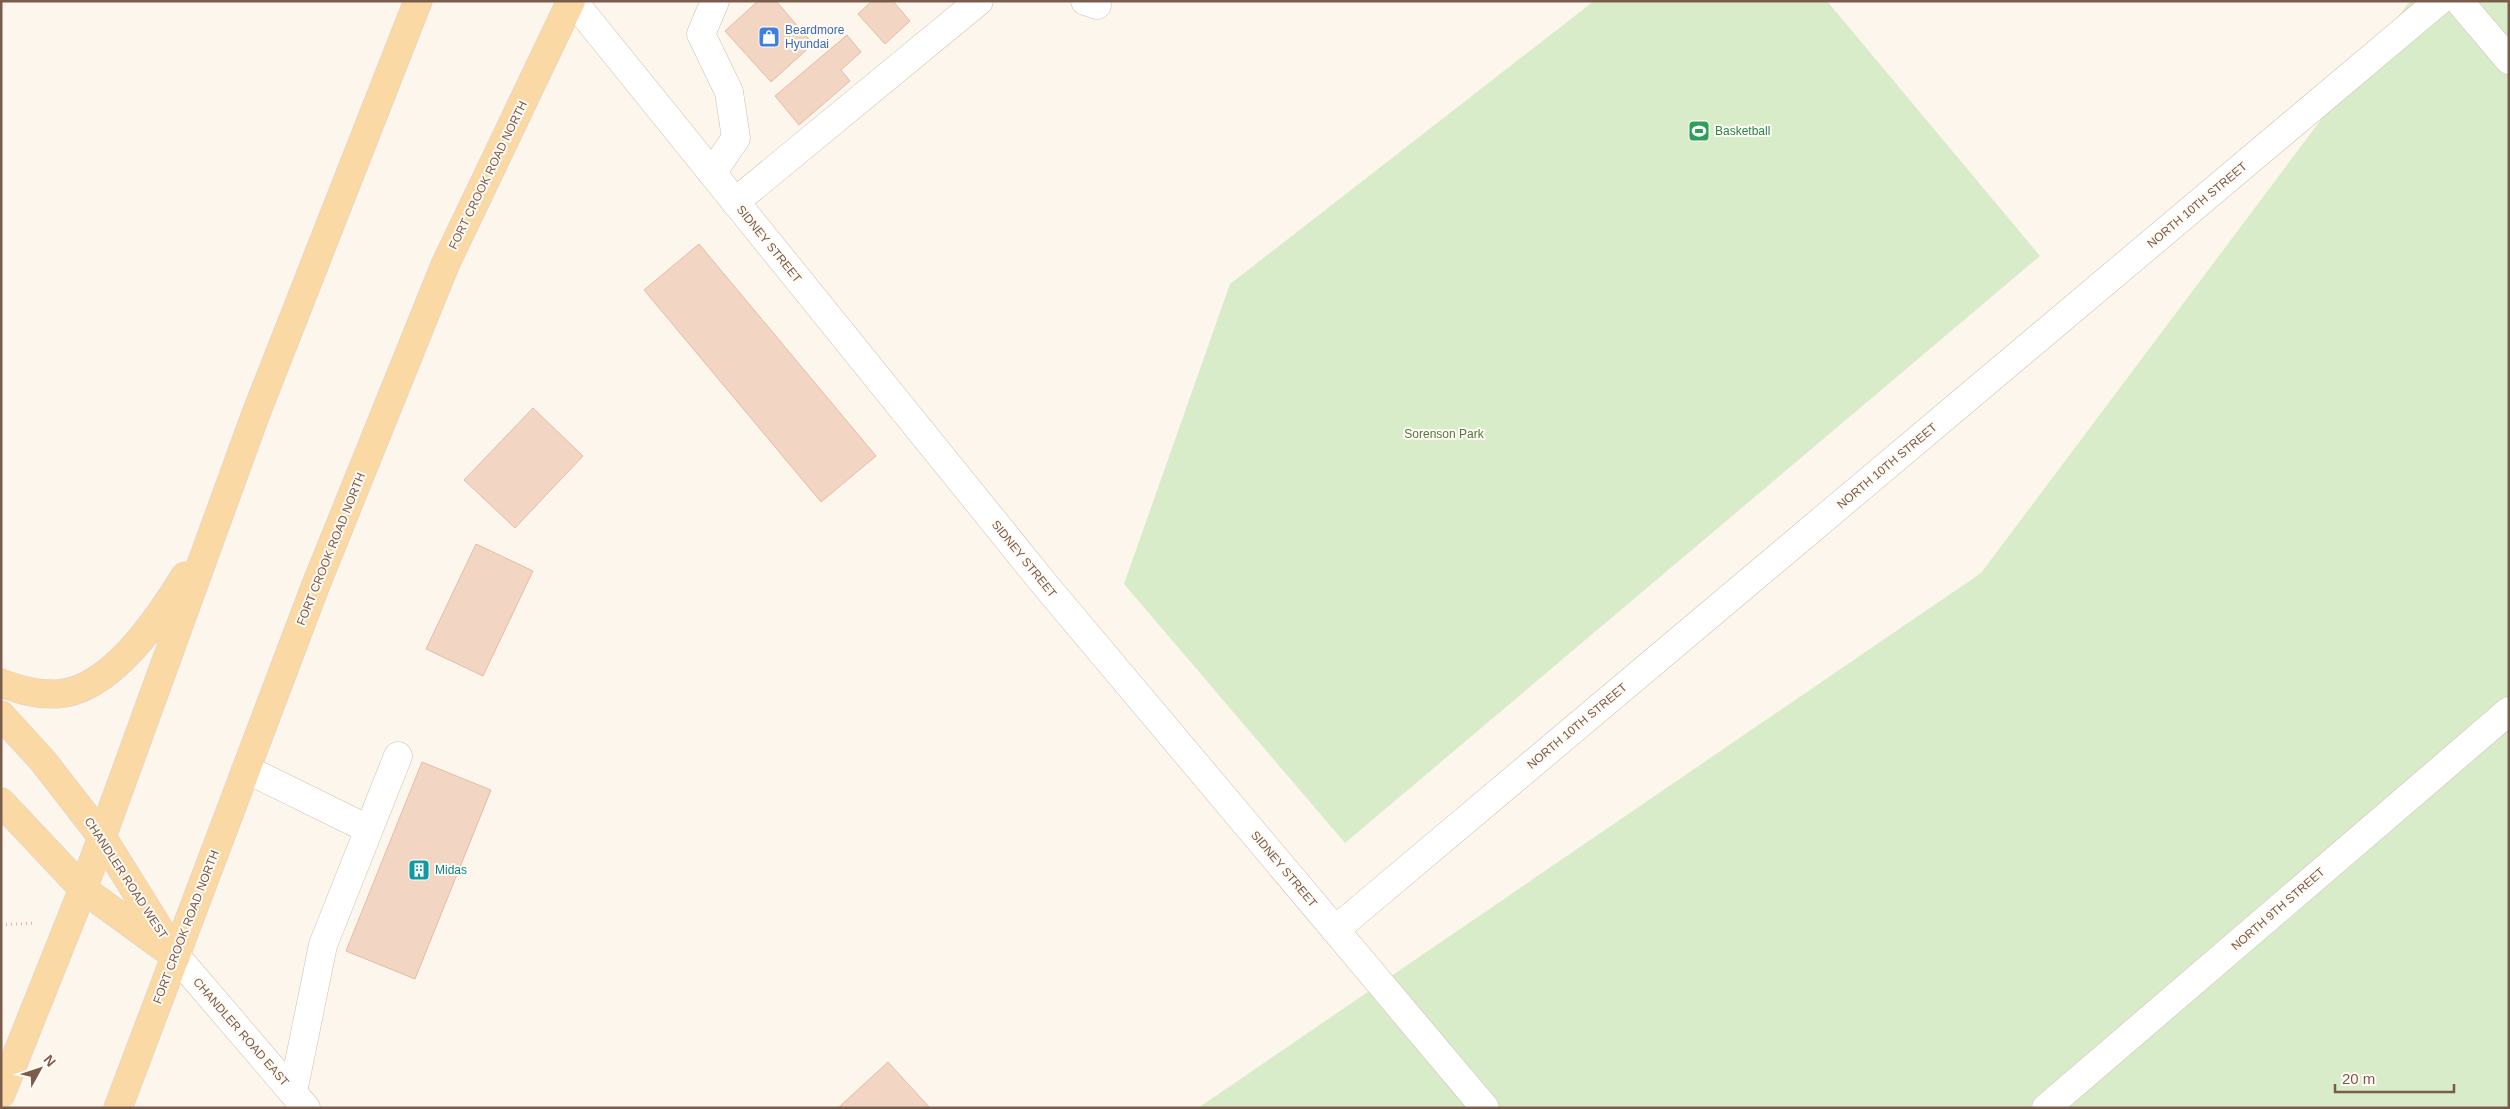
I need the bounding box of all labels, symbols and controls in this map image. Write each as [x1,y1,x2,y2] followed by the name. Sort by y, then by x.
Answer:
[785,23,845,51] place label: Beardmore Hyundai
[757,25,781,49] shop icon: Beardmore Hyundai
[446,99,530,251] street label: FORT CROOK ROAD NORTH
[1687,119,1711,143] sports icon: Basketball
[1715,124,1770,138] place label: Basketball
[2144,159,2250,251] street label: NORTH 10TH STREET
[734,203,805,286] street label: SIDNEY STREET
[1834,420,1940,512] street label: NORTH 10TH STREET
[1404,427,1485,441] park label: Sorenson Park
[294,471,368,627] street label: FORT CROOK ROAD NORTH
[989,518,1060,601] street label: SIDNEY STREET
[1524,680,1630,772] street label: NORTH 10TH STREET
[81,815,171,942] street label: CHANDLER ROAD WEST
[1248,828,1320,910] street label: SIDNEY STREET
[150,848,222,1006] street label: FORT CROOK ROAD NORTH
[407,858,431,882] building icon: Midas
[435,863,467,877] place label: Midas
[2228,864,2328,953] street label: NORTH 9TH STREET
[190,975,292,1089] street label: CHANDLER ROAD EAST
[15,1044,65,1094] north arrow
[41,1052,59,1070] text: N
[2335,1062,2454,1094] scale bar
[2342,1070,2375,1087] text: 20 m

